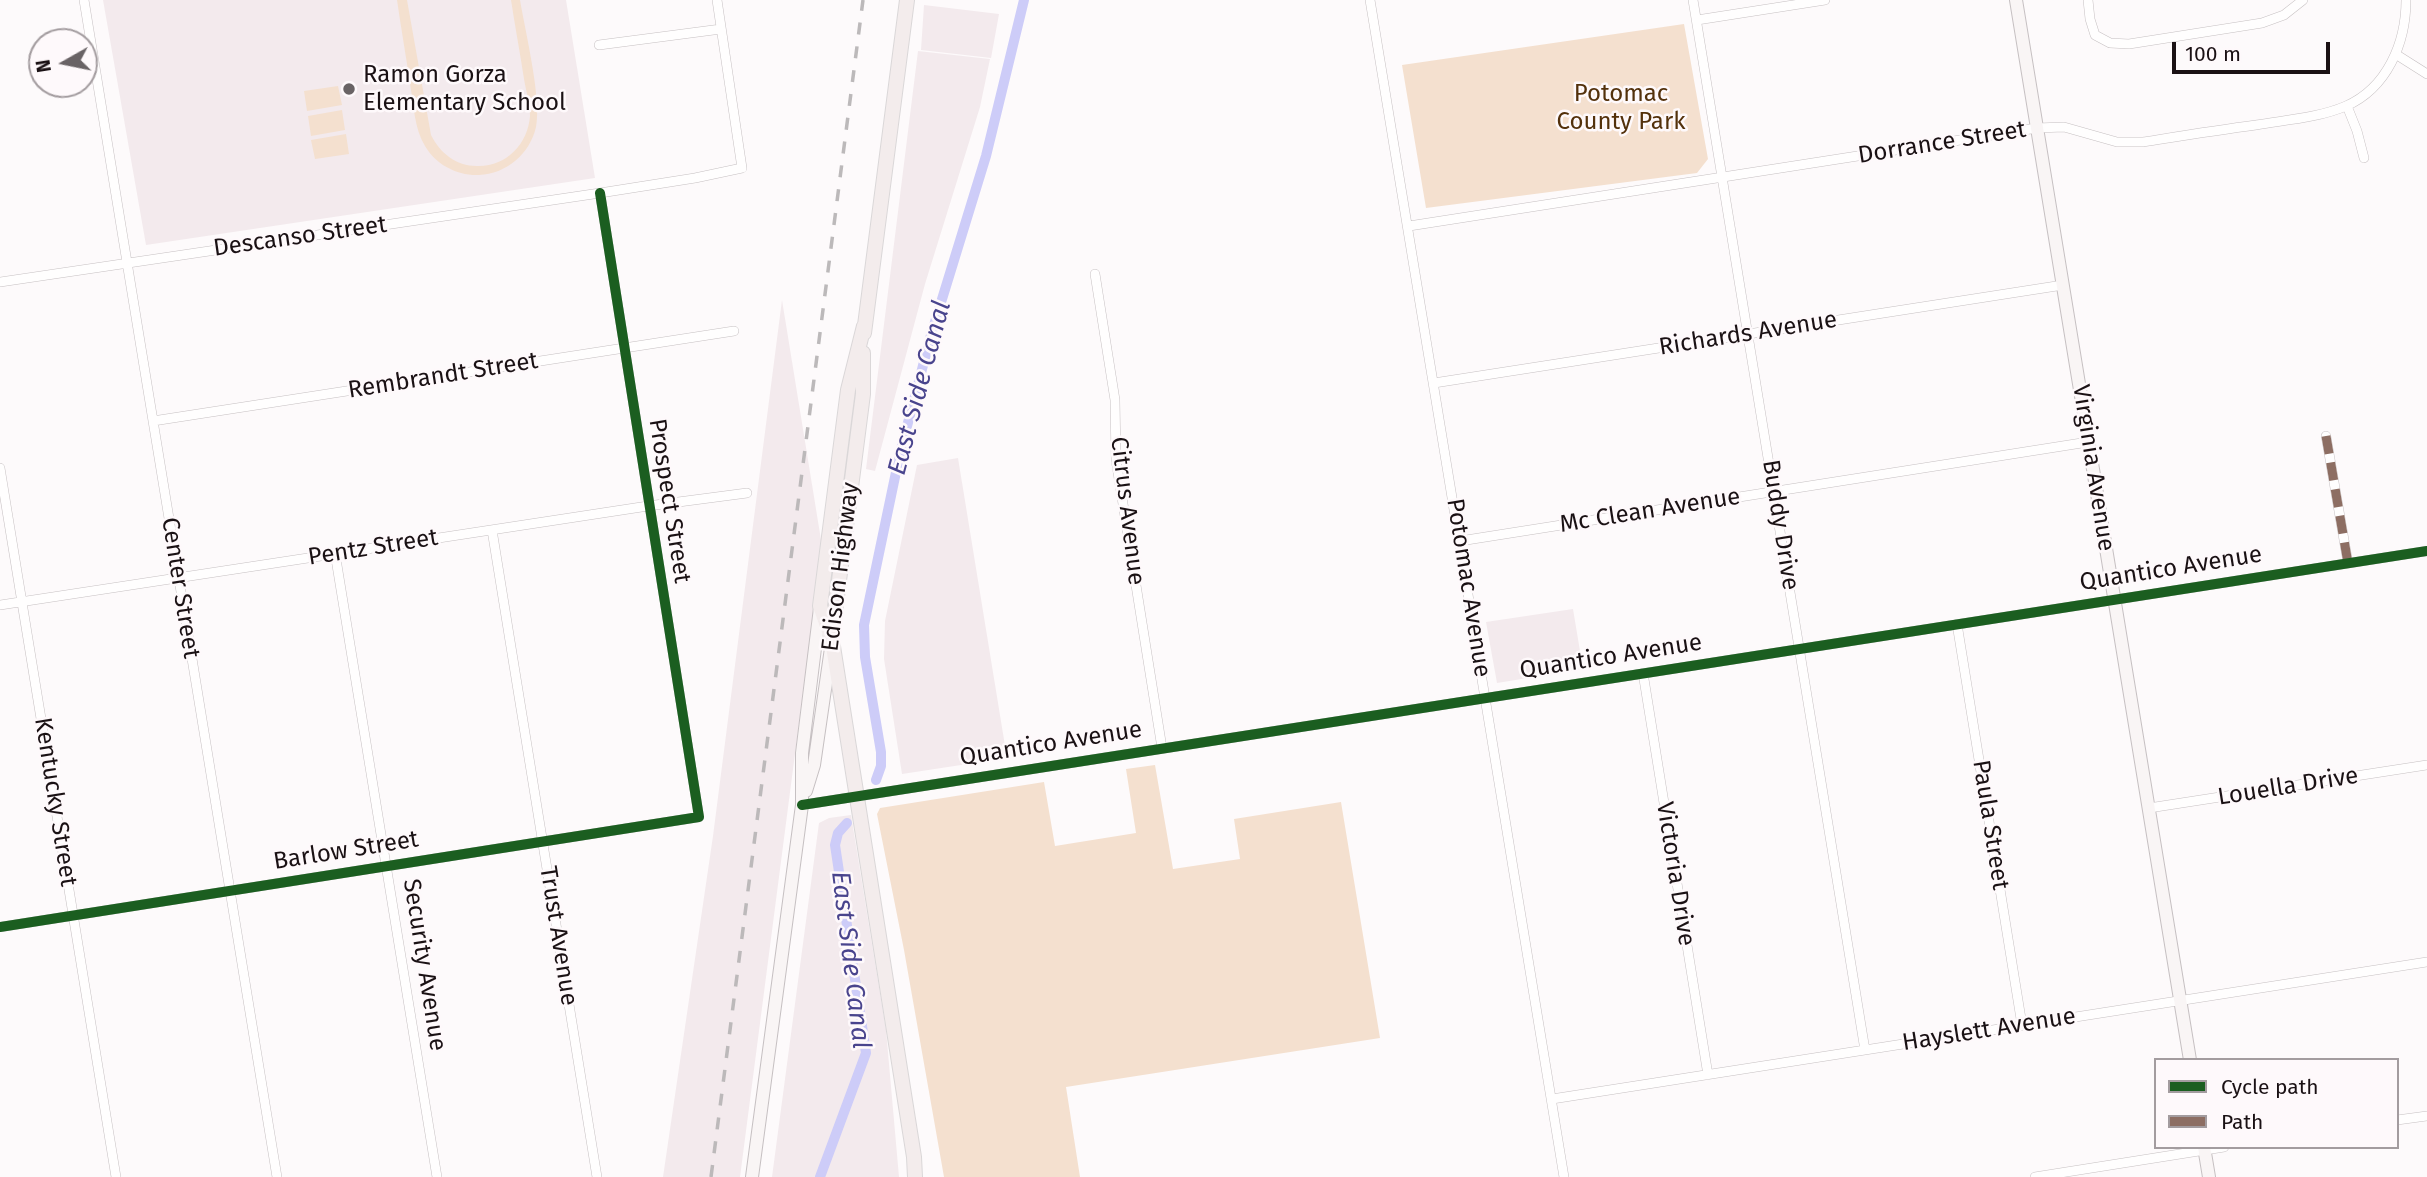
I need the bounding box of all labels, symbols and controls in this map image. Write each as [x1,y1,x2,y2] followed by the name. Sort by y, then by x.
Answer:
[28,28,98,98] north arrow
[2175,28,2332,72] scale bar
[2185,41,2241,67] text: 100 m
[31,58,56,74] text: N
[363,61,566,117] place label: Ramon Gorza Elementary School
[1557,80,1685,136] park label: Potomac County Park
[341,81,357,97] marker: Ramon Gorza Elementary School
[1856,115,2028,171] street label: Dorrance Street
[211,211,389,263] street label: Descanso Street
[882,298,958,478] water label: East Side Canal
[1657,306,1839,362] street label: Richards Avenue
[346,347,540,405] street label: Rembrandt Street
[2066,383,2120,553] street label: Virginia Avenue
[642,417,696,585] street label: Prospect Street
[1104,435,1150,587] street label: Citrus Avenue
[1755,458,1805,592] street label: Buddy Drive
[816,481,866,653] street label: Edison Highway
[1558,482,1742,540] street label: Mc Clean Avenue
[1440,497,1496,679] street label: Potomac Avenue
[155,516,205,660] street label: Center Street
[306,524,440,572] street label: Pentz Street
[2078,540,2264,598] street label: Quantico Avenue
[1518,628,1704,686] street label: Quantico Avenue
[27,715,83,889] street label: Kentucky Street
[958,715,1144,773] street label: Quantico Avenue
[1966,758,2014,892] street label: Paula Street
[2216,762,2360,812] street label: Louella Drive
[1649,800,1701,948] street label: Victoria Drive
[271,825,421,877] street label: Barlow Street
[533,864,583,1008] street label: Trust Avenue
[824,869,876,1051] water label: East Side Canal
[396,877,452,1053] street label: Security Avenue
[1900,1002,2078,1058] street label: Hayslett Avenue
[2154,1058,2399,1149] legend
[2221,1074,2319,1100] text: Cycle path
[2221,1109,2263,1135] text: Path

